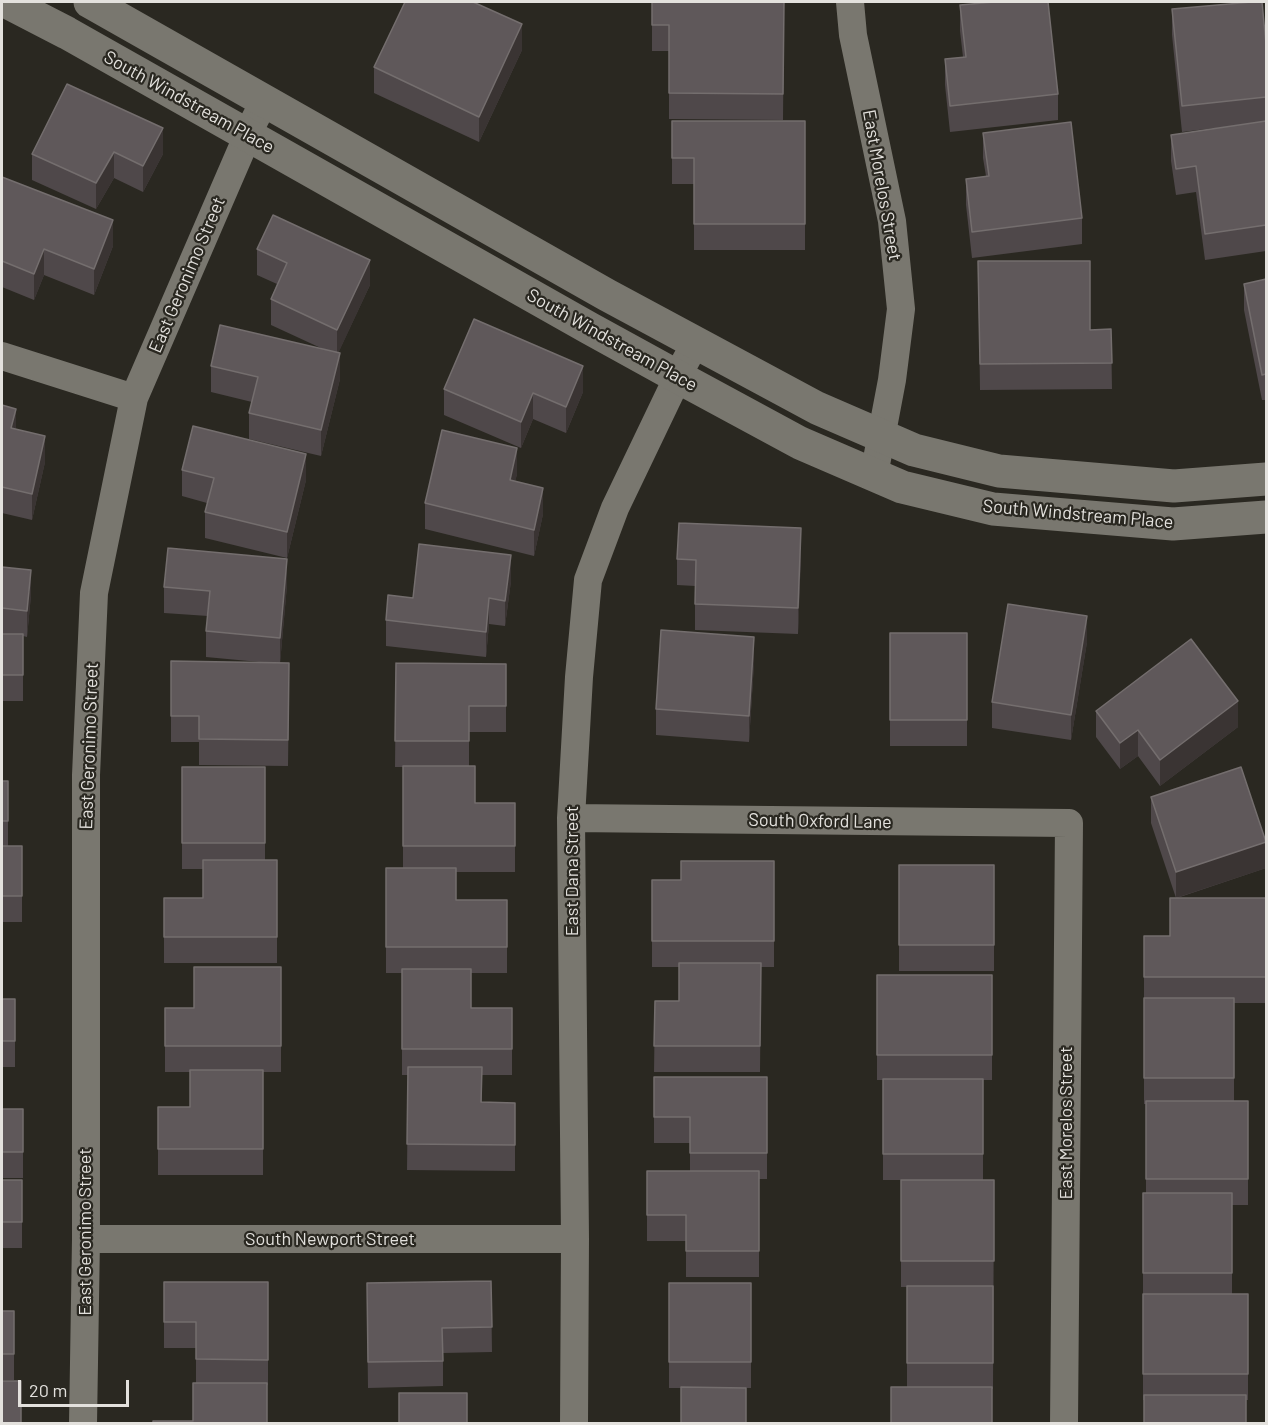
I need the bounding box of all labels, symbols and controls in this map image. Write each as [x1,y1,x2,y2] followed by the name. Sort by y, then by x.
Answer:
[100,46,278,158] street label: South Windstream Place
[858,108,906,262] street label: East Morelos Street
[144,194,230,356] street label: East Geronimo Street
[523,284,701,396] street label: South Windstream Place
[982,495,1174,533] street label: South Windstream Place
[75,662,103,830] street label: East Geronimo Street
[561,806,583,936] street label: East Dana Street
[748,809,892,833] street label: South Oxford Lane
[1055,1047,1077,1199] street label: East Morelos Street
[74,1148,96,1316] street label: East Geronimo Street
[245,1228,415,1250] street label: South Newport Street
[21,1368,132,1406] scale bar
[29,1379,67,1401] text: 20 m

